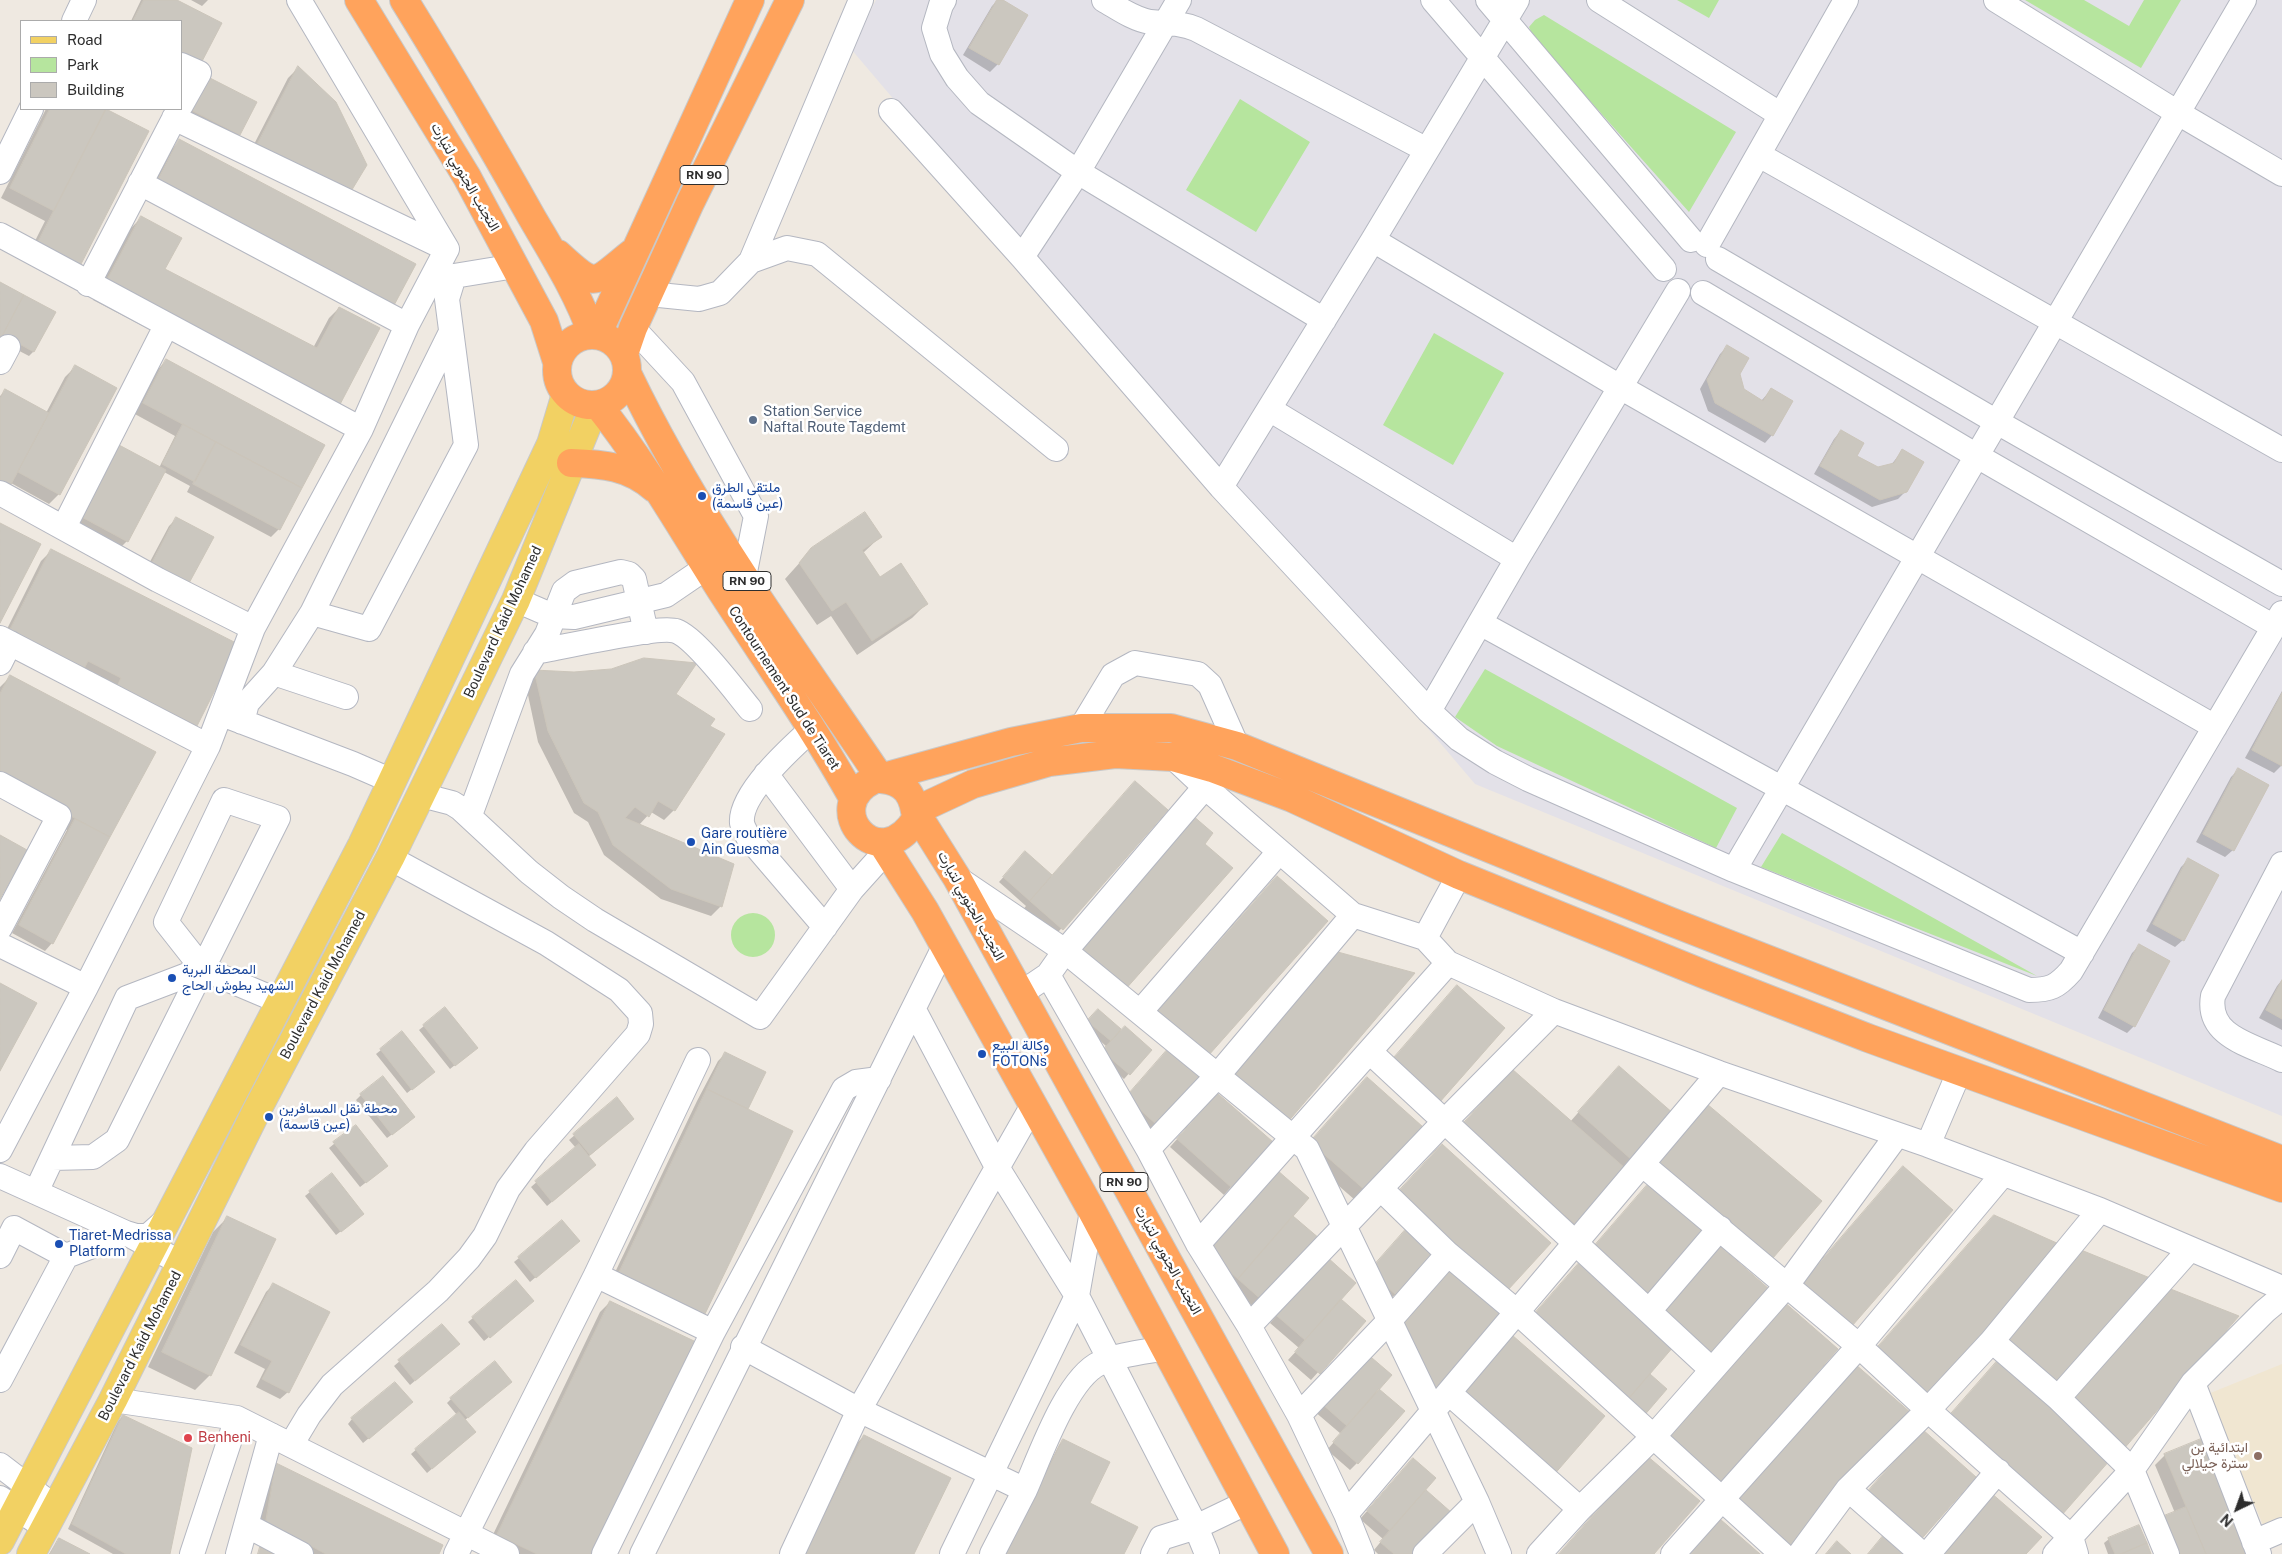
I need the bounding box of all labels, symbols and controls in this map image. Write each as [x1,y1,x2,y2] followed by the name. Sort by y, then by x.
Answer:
[20,20,182,110] legend
[67,31,103,48] text: Road
[67,56,99,73] text: Park
[67,81,125,98] text: Building
[427,120,503,234] street label: التجنب الجنوبي لتيارت
[680,166,728,184] road number: RN 90
[763,404,906,437] place label: Station Service Naftal Route Tagdemt
[747,414,759,426] marker: Station Service Naftal Route Tagdemt
[712,480,783,512] place label: ملتقى الطرق (عين قاسمة)
[696,490,708,502] marker: ملتقى الطرق (عين قاسمة)
[460,543,546,701] street label: Boulevard Kaid Mohamed
[723,572,771,590] road number: RN 90
[725,603,843,773] street label: Contournement Sud de Tiaret
[701,826,787,859] place label: Gare routière Ain Guesma
[685,836,697,848] marker: Gare routière Ain Guesma
[934,848,1008,964] street label: التجنب الجنوبي لتيارت
[277,908,369,1062] street label: Boulevard Kaid Mohamed
[182,962,294,994] place label: المحطة البرية الشهيد يطوش الحاج
[166,972,178,984] marker: المحطة البرية الشهيد يطوش الحاج
[992,1038,1049,1070] place label: وكالة البيع FOTONs
[976,1048,988,1060] marker: وكالة البيع FOTONs
[279,1101,397,1134] place label: محطة نقل المسافرين (عين قاسمة)
[263,1111,275,1123] marker: محطة نقل المسافرين (عين قاسمة)
[1100,1172,1148,1192] road number: RN 90
[1131,1202,1205,1318] street label: التجنب الجنوبي لتيارت
[69,1228,171,1260] place label: Tiaret-Medrissa Platform
[53,1238,65,1250] marker: Tiaret-Medrissa Platform
[95,1268,185,1424] street label: Boulevard Kaid Mohamed
[198,1430,251,1446] place label: Benheni
[182,1432,194,1444] marker: Benheni
[2182,1440,2248,1472] place label: ابتدائية بن سترة جيلالي
[2252,1450,2264,1462] marker: ابتدائية بن سترة جيلالي
[2212,1484,2262,1534] north arrow
[2218,1511,2236,1530] text: N

